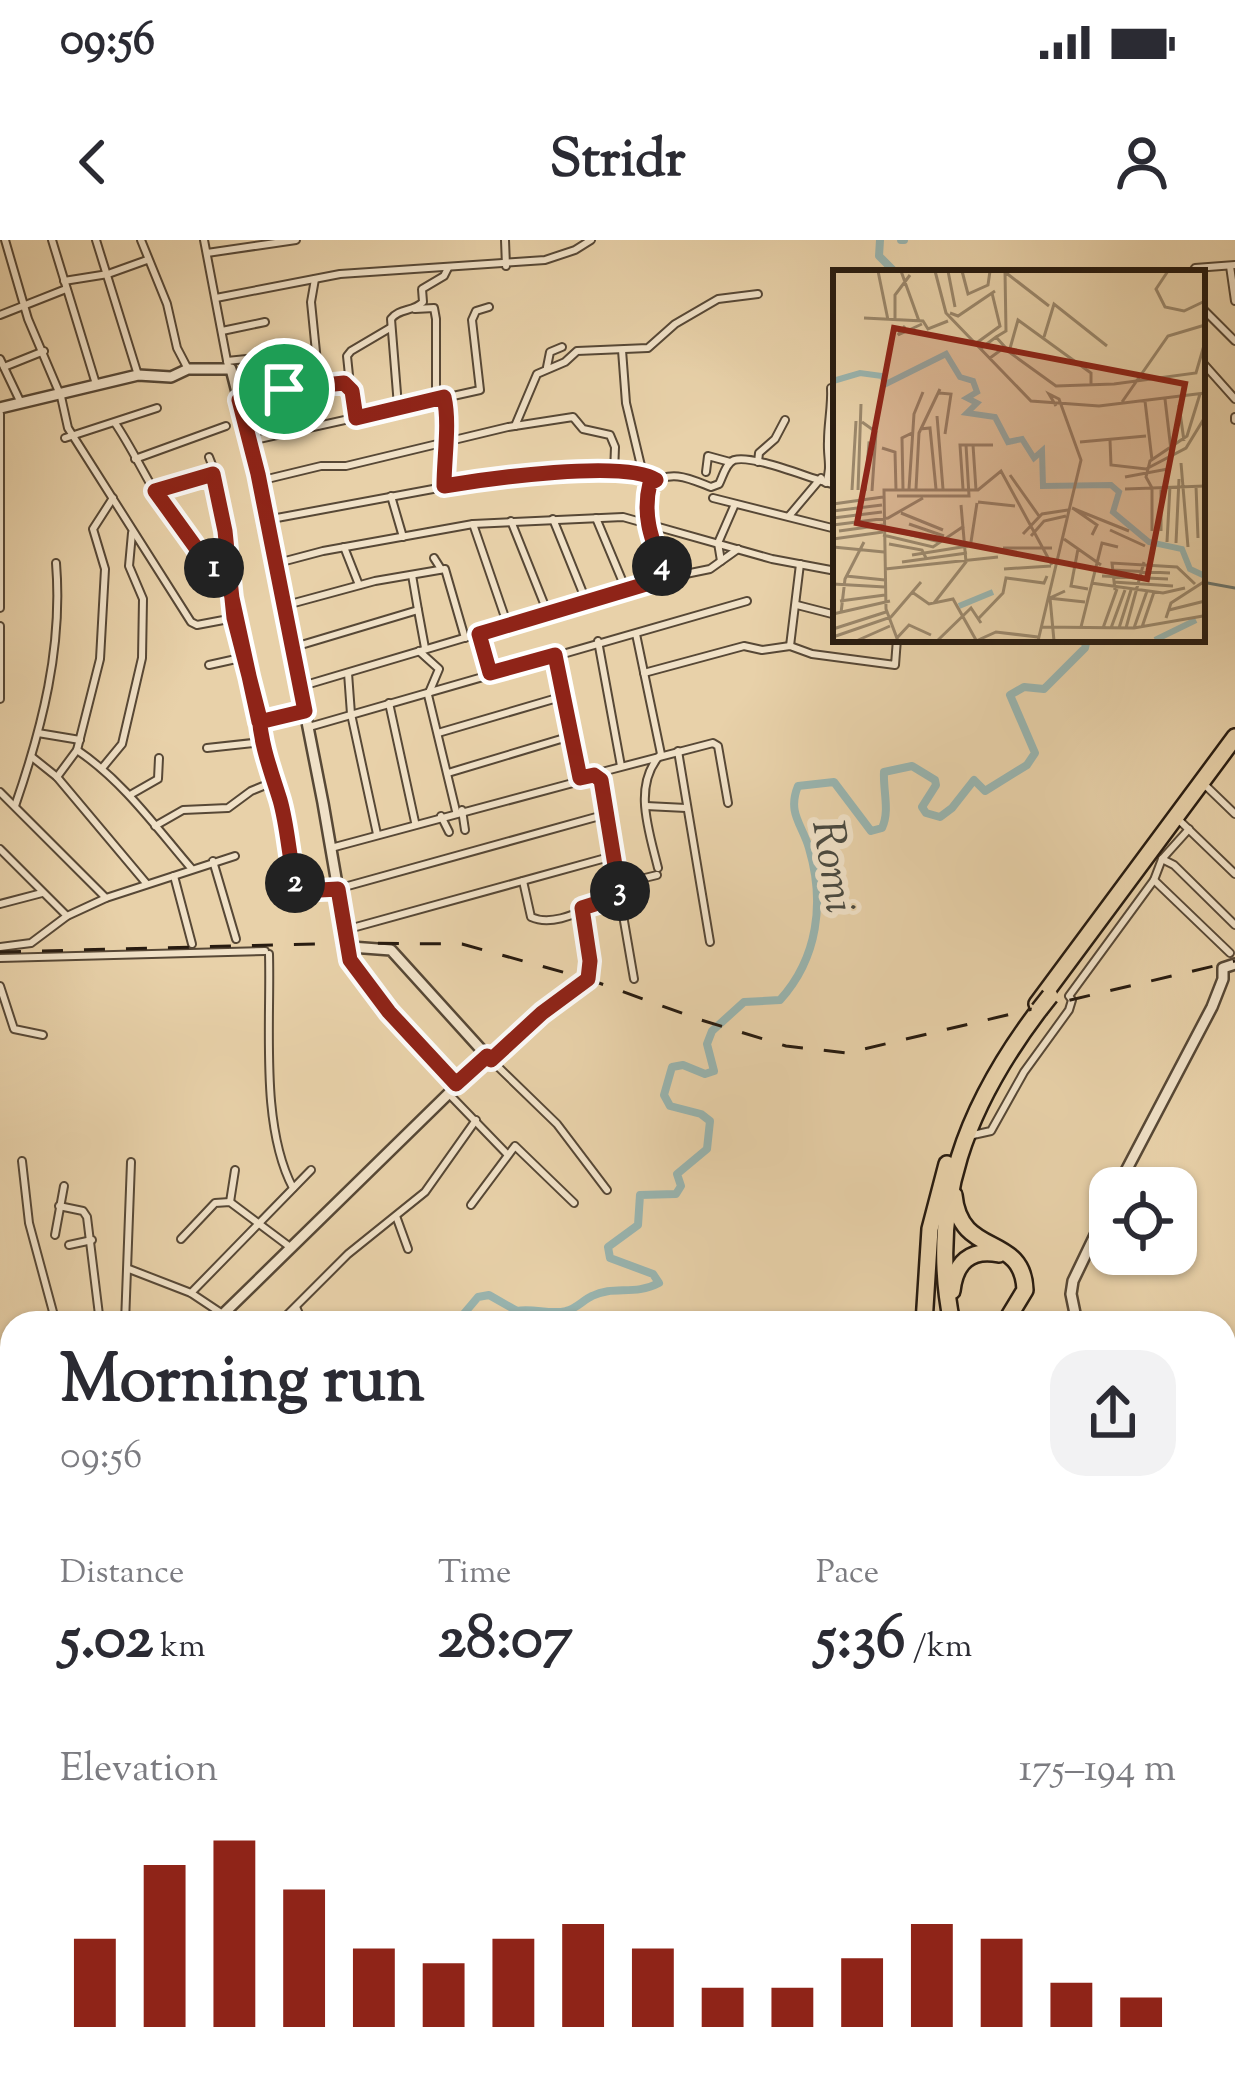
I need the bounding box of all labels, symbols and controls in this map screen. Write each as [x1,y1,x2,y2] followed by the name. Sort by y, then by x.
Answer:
[60,10,155,75] text: 09:56
[549,123,686,201] text: Stridr
[60,129,126,195] icon: back
[1109,129,1175,195] icon: person
[833,270,1205,642] inset map
[233,338,335,440] pin
[251,356,317,422] icon: arrive
[632,536,692,596] pin: 4
[184,538,244,598] pin: 1
[654,542,670,590] text: 4
[208,544,220,592] text: 1
[791,816,870,918] water label: Romi
[265,853,325,913] pin: 2
[287,859,303,907] text: 2
[590,861,650,921] pin: 3
[613,867,627,915] text: 3
[1089,1167,1197,1275] map controls
[1089,1167,1197,1275] button: locate
[60,1337,425,1432] text: Morning run
[1050,1350,1176,1476] button: share
[60,1430,142,1486] text: 09:56
[60,1550,184,1598] text: Distance
[438,1550,511,1598] text: Time
[816,1550,879,1598] text: Pace
[60,1598,153,1685] text: 5.02
[438,1598,573,1685] text: 28:07
[816,1598,906,1685] text: 5:36
[153,1624,206,1672] text: km
[906,1624,972,1672] text: /km
[60,1743,218,1799] text: Elevation
[1019,1743,1176,1799] text: 175–194 m

